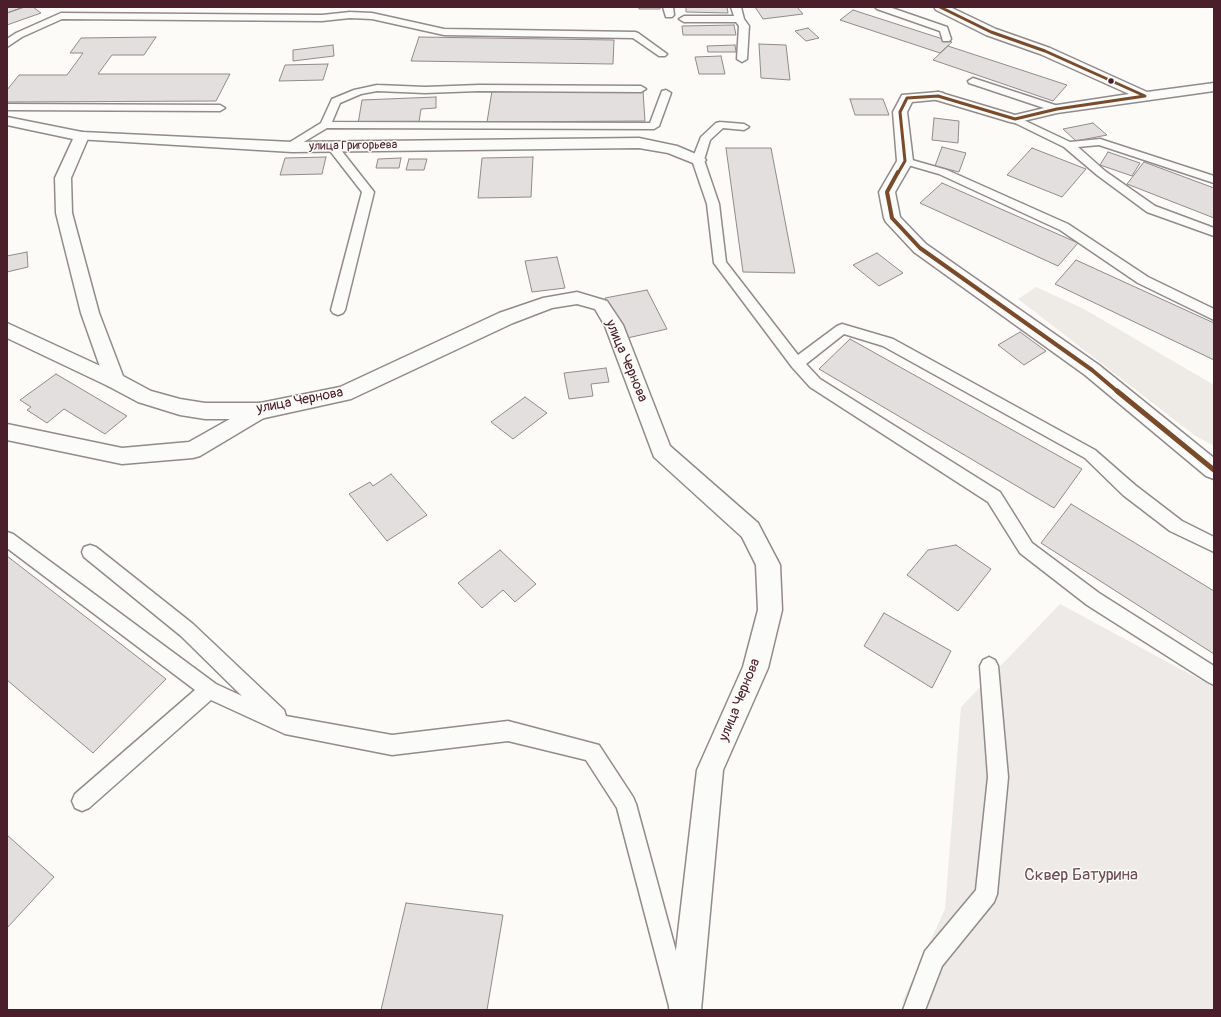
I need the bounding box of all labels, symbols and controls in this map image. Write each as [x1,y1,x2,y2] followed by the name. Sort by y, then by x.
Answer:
[1106,76,1116,86] unlabelled marker
[309,138,397,154] street label: улица Григорьева
[601,317,651,405] street label: улица Чернова
[255,384,345,418] street label: улица Чернова
[716,656,764,744] street label: улица Чернова
[1024,866,1138,886] park label: Сквер Батурина

